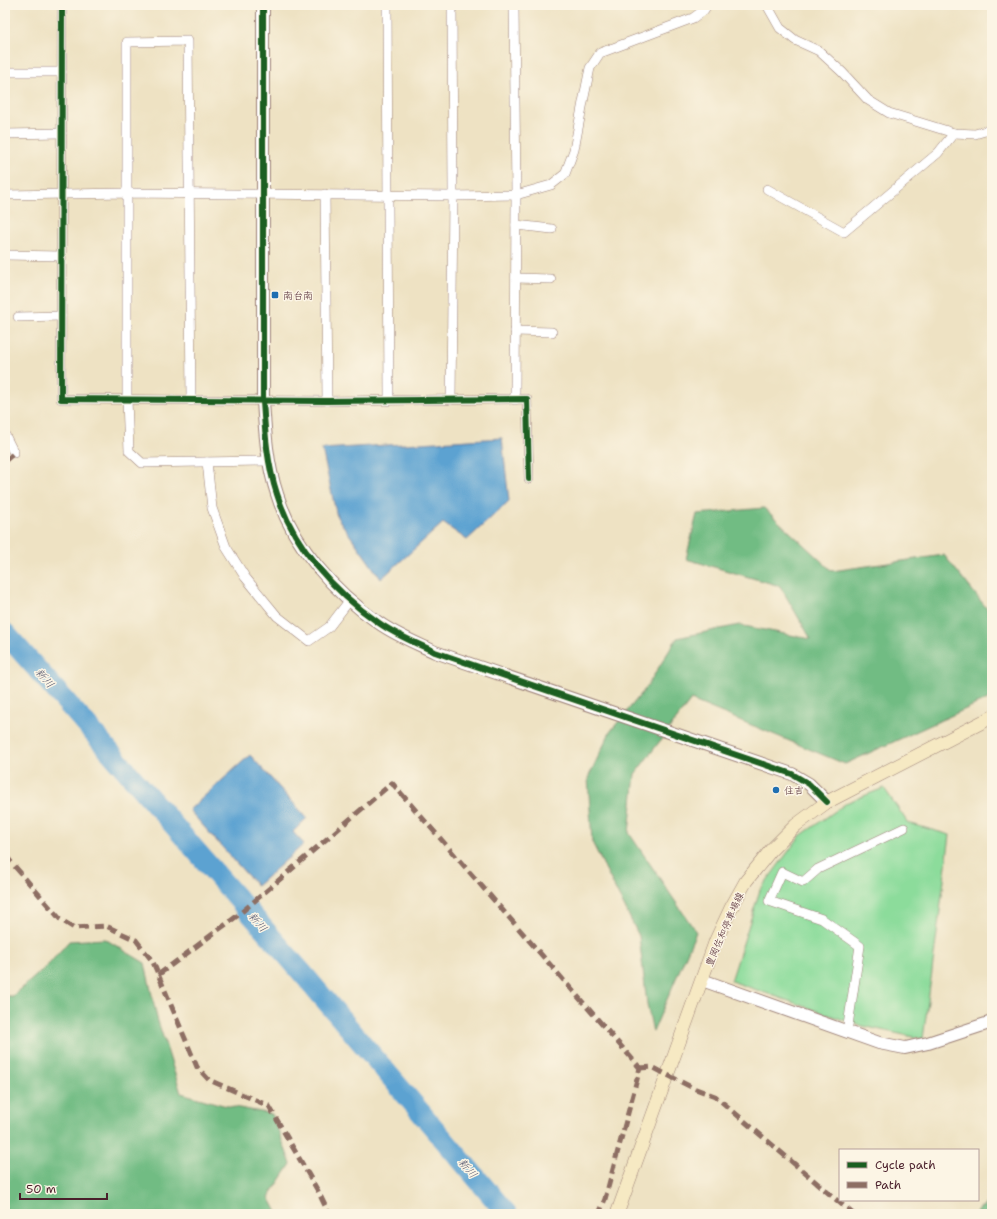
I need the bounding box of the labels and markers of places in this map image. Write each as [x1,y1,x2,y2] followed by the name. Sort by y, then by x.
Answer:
[283,289,313,302] place label: 南台南
[270,290,280,300] marker: 南台南
[784,784,804,797] place label: 住吉
[771,785,781,795] marker: 住吉

